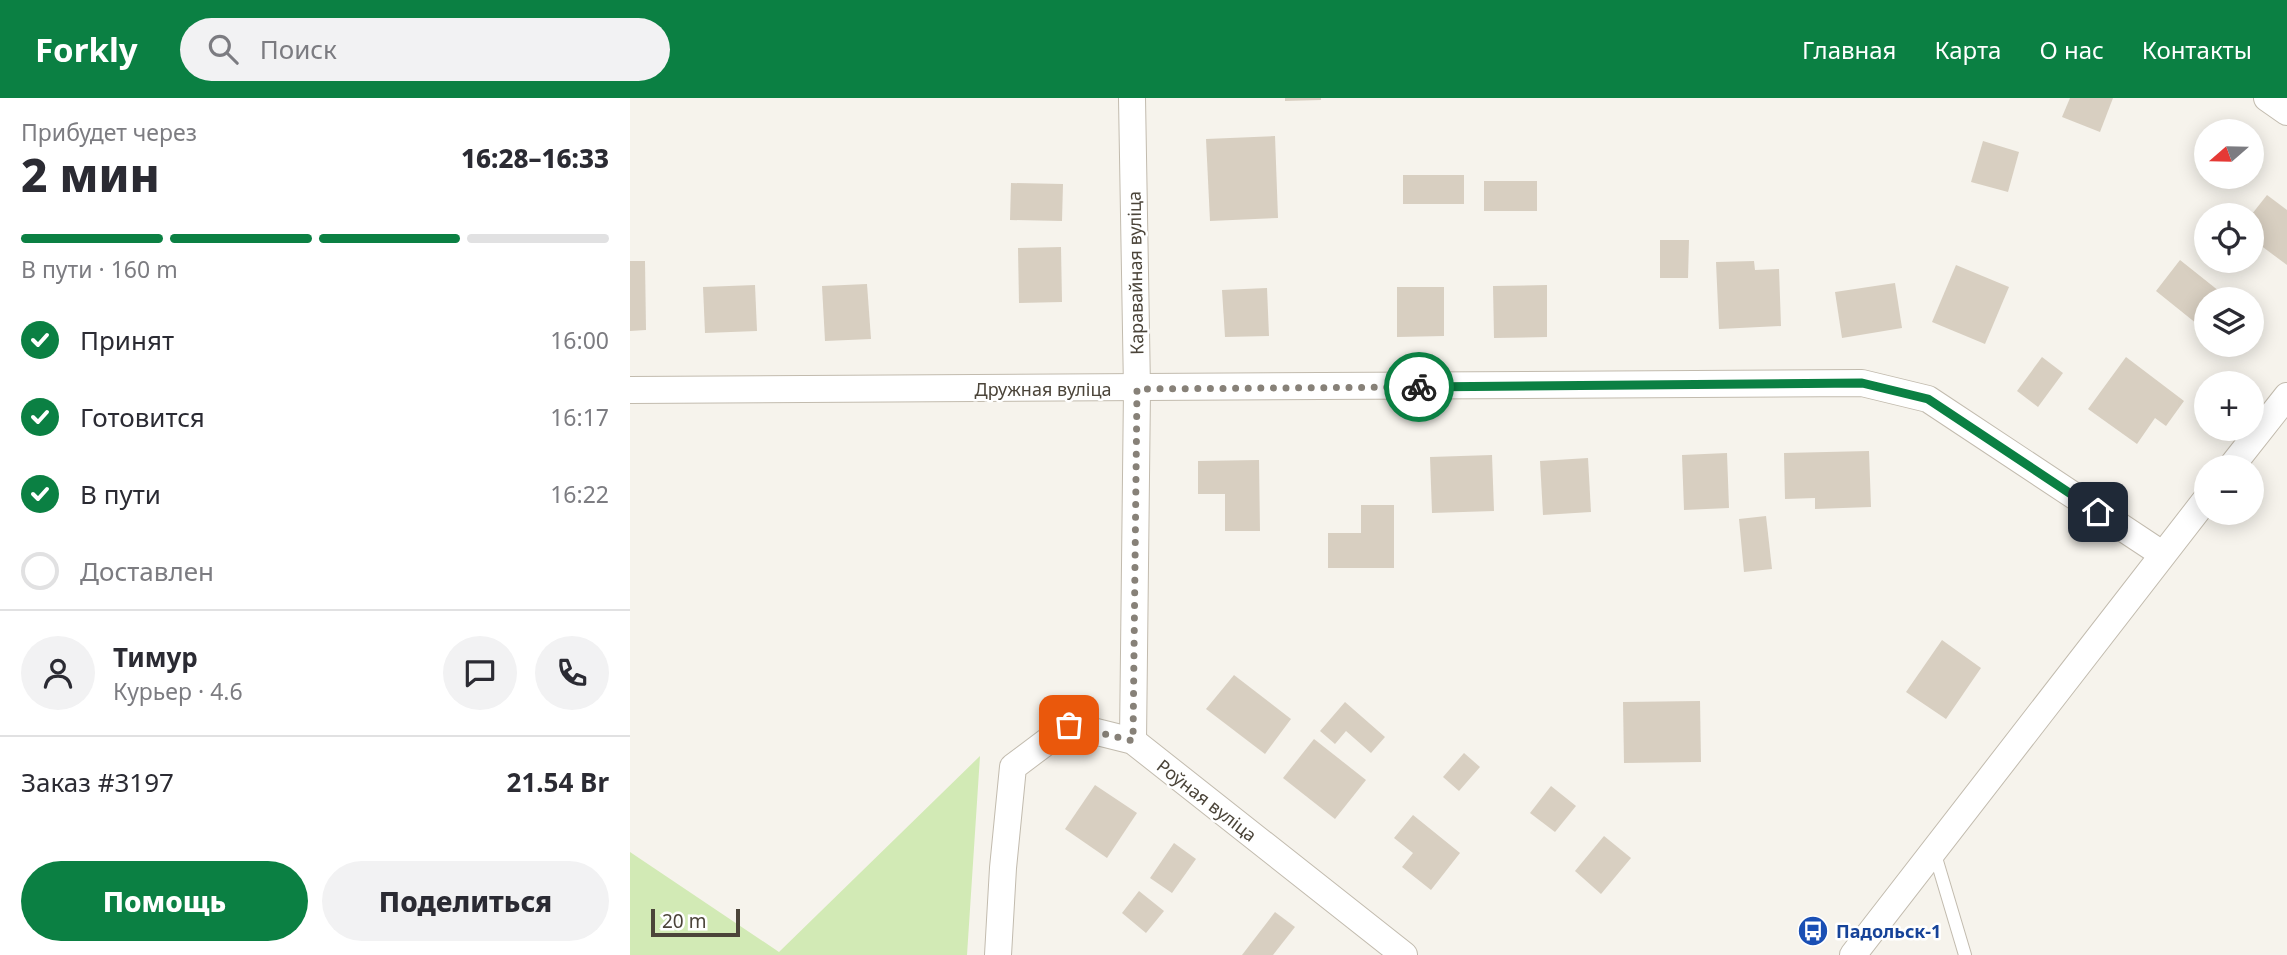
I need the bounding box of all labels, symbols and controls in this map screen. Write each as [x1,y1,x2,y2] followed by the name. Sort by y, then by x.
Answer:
[180,18,670,81] search box
[35,27,138,72] text: Forkly
[204,30,242,68] icon: search
[260,31,337,67] text: Поиск
[1802,33,1896,66] text: Главная
[1934,33,2001,66] text: Карта
[2039,33,2104,66] text: О нас
[2142,33,2252,66] text: Контакты
[21,116,197,148] text: Прибудет через
[2194,119,2264,189] north arrow
[2194,119,2264,525] map controls
[461,140,609,176] text: 16:28–16:33
[21,143,160,205] text: 2 мин
[1122,191,1148,355] street label: Каравайная вуліца
[2194,203,2264,273] button: locate
[21,253,178,285] text: В пути · 160 m
[2194,287,2264,357] button: layers
[21,321,59,359] icon: check
[80,322,174,358] text: Принят
[550,324,609,356] text: 16:00
[1384,352,1454,422] courier
[1400,368,1438,406] icon: bike
[2194,371,2264,441] button: +
[975,377,1111,401] street label: Дружная вуліца
[21,398,59,436] icon: check
[80,399,205,435] text: Готовится
[550,401,609,433] text: 16:17
[2194,455,2264,525] button: −
[21,475,59,513] icon: check
[80,476,161,512] text: В пути
[550,478,609,510] text: 16:22
[2068,482,2128,542] pin
[2079,493,2117,531] icon: home
[80,553,214,589] text: Доставлен
[21,636,95,710] button: person
[443,636,517,710] button: chat
[535,636,609,710] button: phone
[113,639,198,675] text: Тимур
[113,675,243,707] text: Курьер · 4.6
[1039,695,1099,755] pin
[1050,706,1088,744] icon: bag
[1152,753,1262,847] street label: Роўная вуліца
[21,764,174,800] text: Заказ #3197
[507,764,609,800] text: 21.54 Br
[21,861,308,941] button: Помощь
[322,861,609,941] button: Поделиться
[651,906,740,938] scale bar
[662,908,706,934] text: 20 m
[1796,914,1830,948] bus stop icon: Падольск-1
[1836,919,1941,943] place label: Падольск-1

